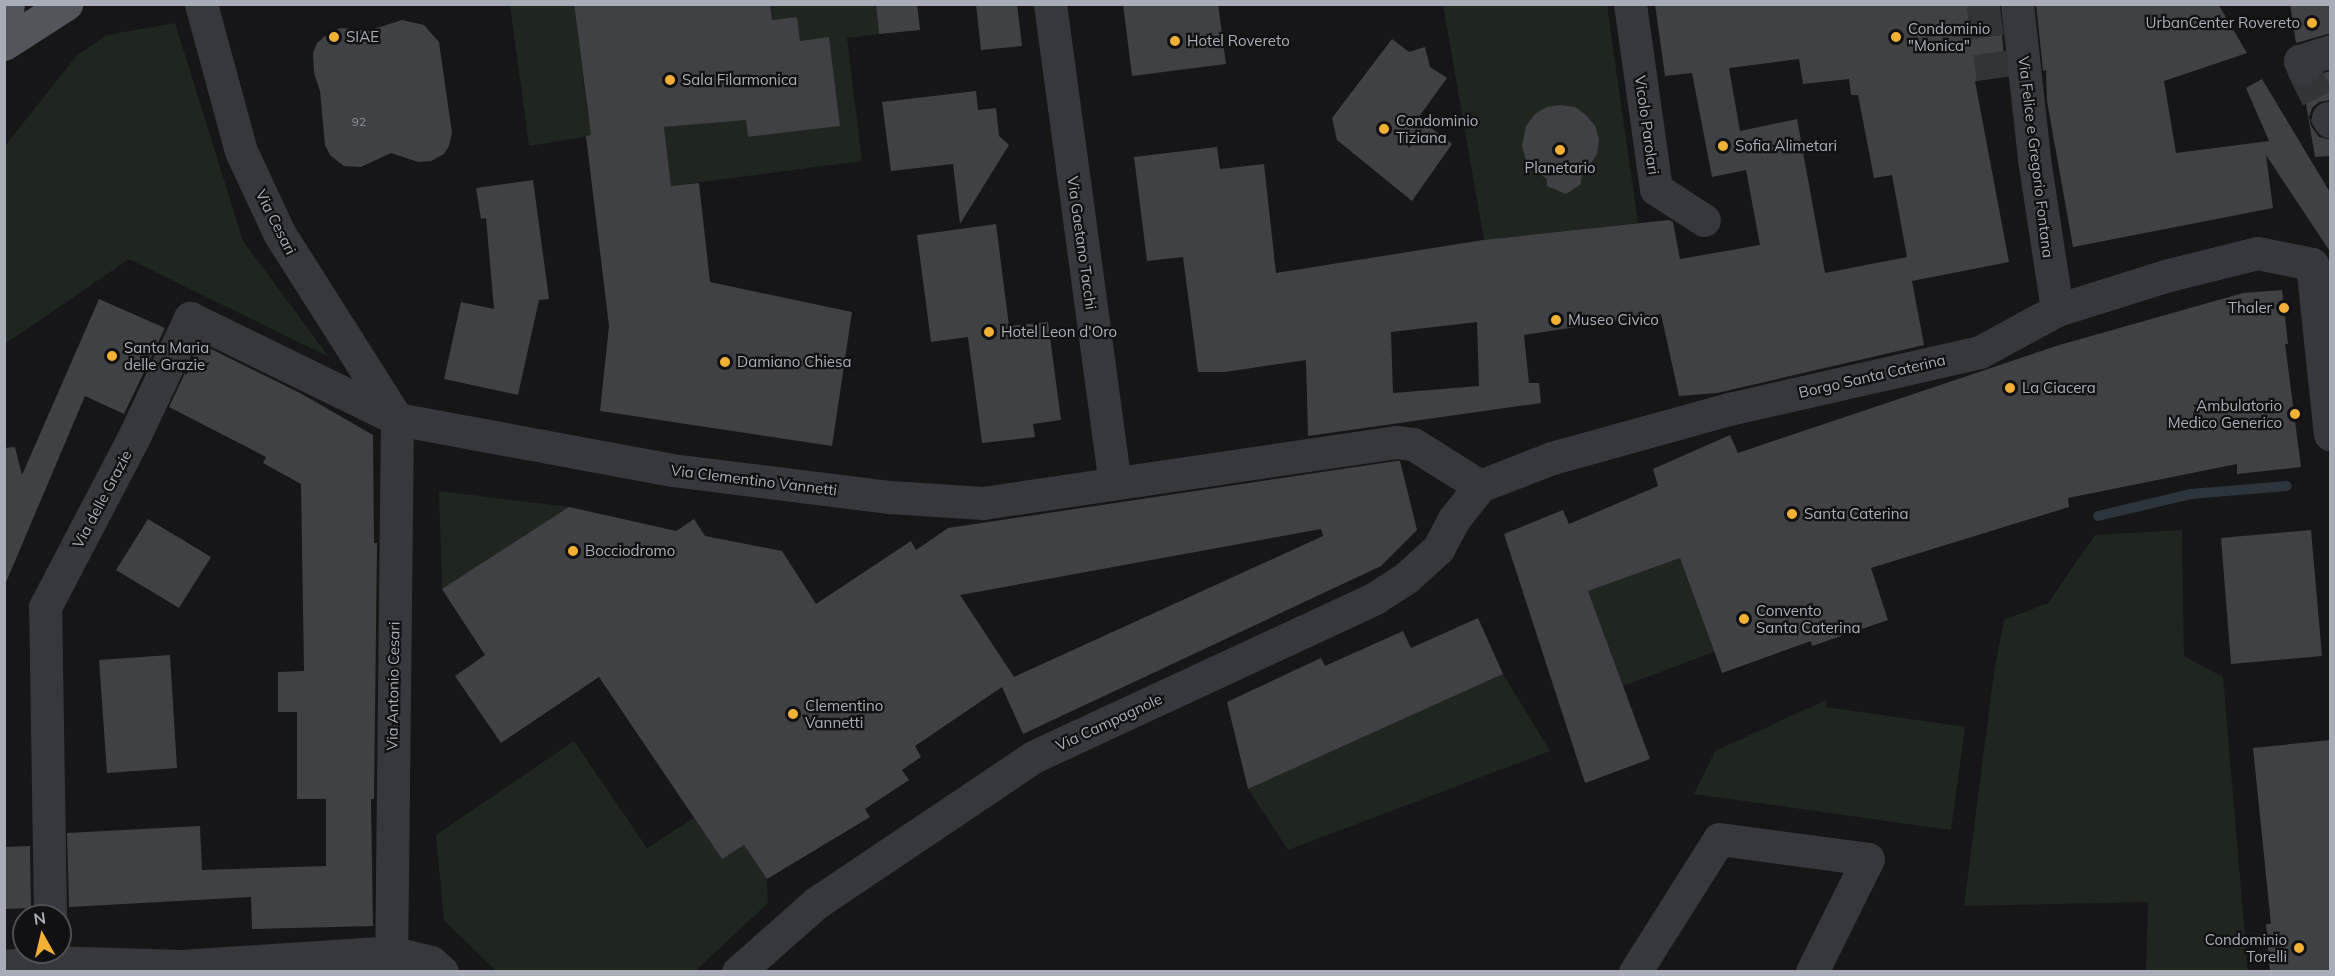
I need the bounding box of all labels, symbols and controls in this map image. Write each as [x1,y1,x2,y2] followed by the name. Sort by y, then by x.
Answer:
[2146,14,2300,32] place label: UrbanCenter Rovereto
[2305,16,2319,30] marker: UrbanCenter Rovereto
[1908,19,1990,54] place label: Condominio "Monica"
[346,28,379,46] place label: SIAE
[327,30,341,44] marker: SIAE
[1889,30,1903,44] marker: Condominio "Monica"
[1187,32,1290,50] place label: Hotel Rovereto
[1168,34,1182,48] marker: Hotel Rovereto
[2015,55,2057,259] street label: Via Felice e Gregorio Fontana
[682,71,797,89] place label: Sala Filarmonica
[663,73,677,87] marker: Sala Filarmonica
[1631,74,1663,176] street label: Vicolo Parolari
[1396,111,1478,146] place label: Condominio Tiziana
[352,115,366,129] house number: 92
[1377,122,1391,136] marker: Condominio Tiziana
[1735,137,1837,155] place label: Sofia Alimetari
[1716,139,1730,153] marker: Sofia Alimetari
[1553,143,1567,157] marker: Planetario
[1524,159,1596,177] place label: Planetario
[1064,175,1100,311] street label: Via Gaetano Tacchi
[252,187,300,257] street label: Via Cesari
[2228,299,2272,317] place label: Thaler
[2277,301,2291,315] marker: Thaler
[1568,311,1659,329] place label: Museo Civico
[1549,313,1563,327] marker: Museo Civico
[1001,323,1117,341] place label: Hotel Leon d'Oro
[982,325,996,339] marker: Hotel Leon d'Oro
[124,338,209,373] place label: Santa Maria delle Grazie
[105,349,119,363] marker: Santa Maria delle Grazie
[1797,350,1947,402] street label: Borgo Santa Caterina
[737,353,851,371] place label: Damiano Chiesa
[718,355,732,369] marker: Damiano Chiesa
[2022,379,2096,397] place label: La Ciacera
[2003,381,2017,395] marker: La Ciacera
[2168,396,2282,431] place label: Ambulatorio Medico Generico
[2286,405,2304,423] marker: Ambulatorio Medico Generico
[69,447,135,551] street label: Via delle Grazie
[670,461,838,499] street label: Via Clementino Vannetti
[1804,505,1908,523] place label: Santa Caterina
[1785,507,1799,521] marker: Santa Caterina
[585,542,675,560] place label: Bocciodromo
[566,544,580,558] marker: Bocciodromo
[1756,601,1860,636] place label: Convento Santa Caterina
[1737,612,1751,626] marker: Convento Santa Caterina
[383,622,403,750] street label: Via Antonio Cesari
[1053,689,1165,755] street label: Via Campagnole
[805,696,883,731] place label: Clementino Vannetti
[786,707,800,721] marker: Clementino Vannetti
[12,904,72,964] north arrow
[32,907,47,929] text: N
[2205,930,2287,965] place label: Condominio Torelli
[2292,941,2306,955] marker: Condominio Torelli

